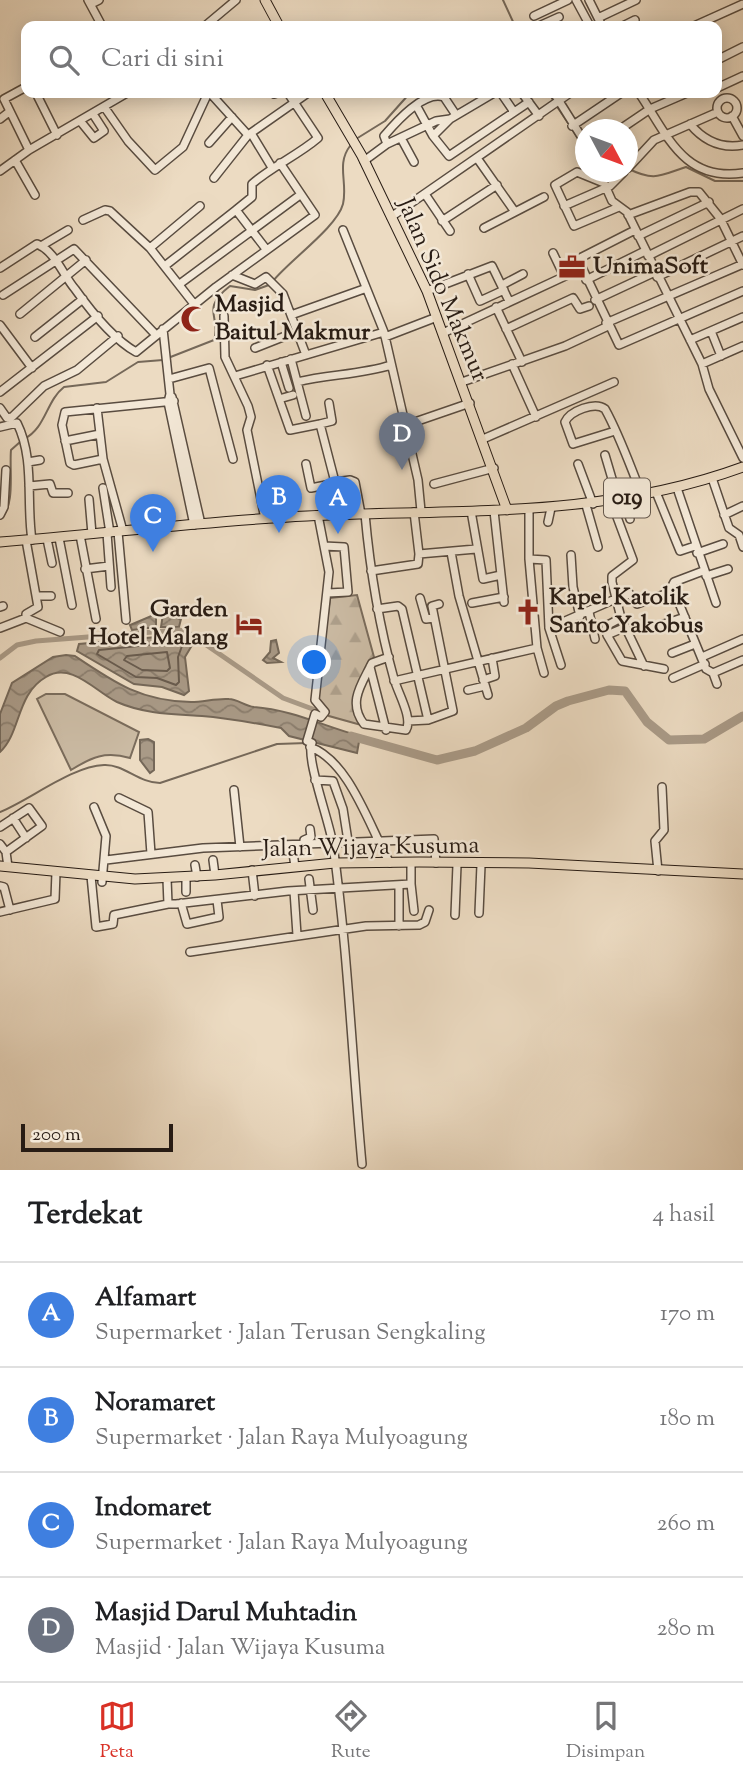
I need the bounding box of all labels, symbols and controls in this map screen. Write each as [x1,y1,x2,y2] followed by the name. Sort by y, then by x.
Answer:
[21,21,722,98] search box
[45,41,83,79] icon: search
[101,41,224,78] text: Cari di sini
[575,119,638,182] north arrow
[387,191,496,387] street label: Jalan Sido Makmur
[593,250,709,284] place label: UnimaSoft
[557,252,587,282] office icon: UnimaSoft
[215,288,371,350] place label: Masjid Baitul Makmur
[179,304,209,334] mosque icon: Masjid Baitul Makmur
[379,412,425,470] pin: D
[256,475,302,533] pin: B
[315,476,361,534] pin: A
[604,478,650,518] road number: 019
[130,494,176,552] pin: C
[549,581,703,643] place label: Kapel Katolik Santo Yakobus
[88,593,229,655] place label: Garden Hotel Malang
[513,597,543,627] church icon: Kapel Katolik Santo Yakobus
[234,609,264,639] hotel icon: Garden Hotel Malang
[297,645,331,679] your location
[260,829,480,867] street label: Jalan Wijaya Kusuma
[21,1121,173,1153] scale bar
[32,1122,81,1149] text: 200 m
[28,1194,142,1237] text: Terdekat
[652,1199,715,1232] text: 4 hasil
[95,1280,196,1317] text: Alfamart
[42,1298,60,1331] text: A
[660,1298,715,1331] text: 170 m
[95,1317,485,1350] text: Supermarket · Jalan Terusan Sengkaling
[95,1385,215,1422] text: Noramaret
[44,1403,58,1436] text: B
[660,1403,715,1436] text: 180 m
[95,1422,468,1455] text: Supermarket · Jalan Raya Mulyoagung
[95,1490,211,1527] text: Indomaret
[42,1508,60,1541] text: C
[657,1508,715,1541] text: 260 m
[95,1527,468,1560] text: Supermarket · Jalan Raya Mulyoagung
[95,1595,357,1632] text: Masjid Darul Muhtadin
[42,1613,60,1646] text: D
[657,1613,715,1646] text: 280 m
[95,1632,385,1665] text: Masjid · Jalan Wijaya Kusuma
[98,1697,136,1766] tab: Peta
[331,1697,371,1766] tab: Rute
[566,1697,645,1766] tab: Disimpan

